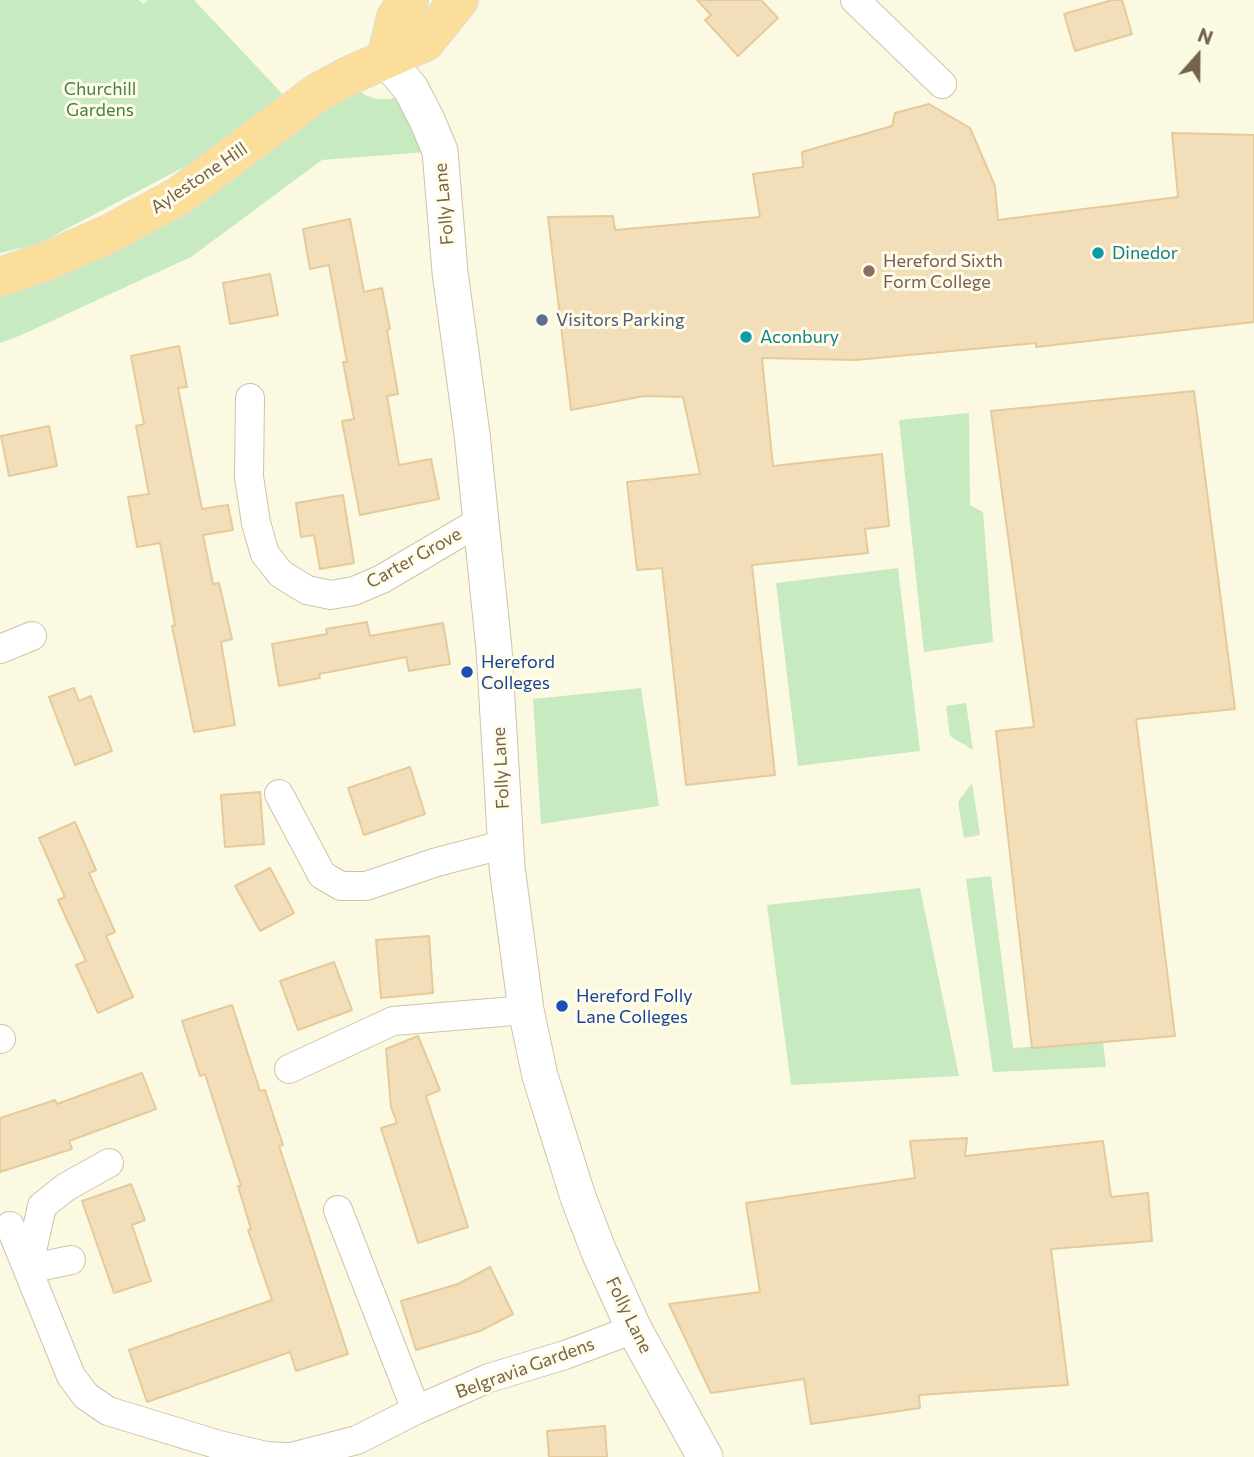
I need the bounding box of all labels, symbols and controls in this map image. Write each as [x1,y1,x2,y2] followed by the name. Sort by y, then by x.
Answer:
[1163,21,1233,91] north arrow
[1195,23,1216,49] text: N
[64,78,136,120] park label: Churchill Gardens
[147,138,251,218] street label: Aylestone Hill
[430,162,458,246] street label: Folly Lane
[1112,242,1178,264] place label: Dinedor
[1090,245,1106,261] marker: Dinedor
[883,250,1003,292] place label: Hereford Sixth Form College
[861,263,877,279] marker: Hereford Sixth Form College
[556,309,685,331] place label: Visitors Parking
[534,312,550,328] marker: Visitors Parking
[760,326,839,348] place label: Aconbury
[738,329,754,345] marker: Aconbury
[363,523,465,593] street label: Carter Grove
[481,651,555,694] place label: Hereford Colleges
[459,664,475,680] marker: Hereford Colleges
[488,726,514,810] street label: Folly Lane
[576,985,693,1028] place label: Hereford Folly Lane Colleges
[554,998,570,1014] marker: Hereford Folly Lane Colleges
[601,1273,657,1357] street label: Folly Lane
[453,1333,597,1403] street label: Belgravia Gardens

